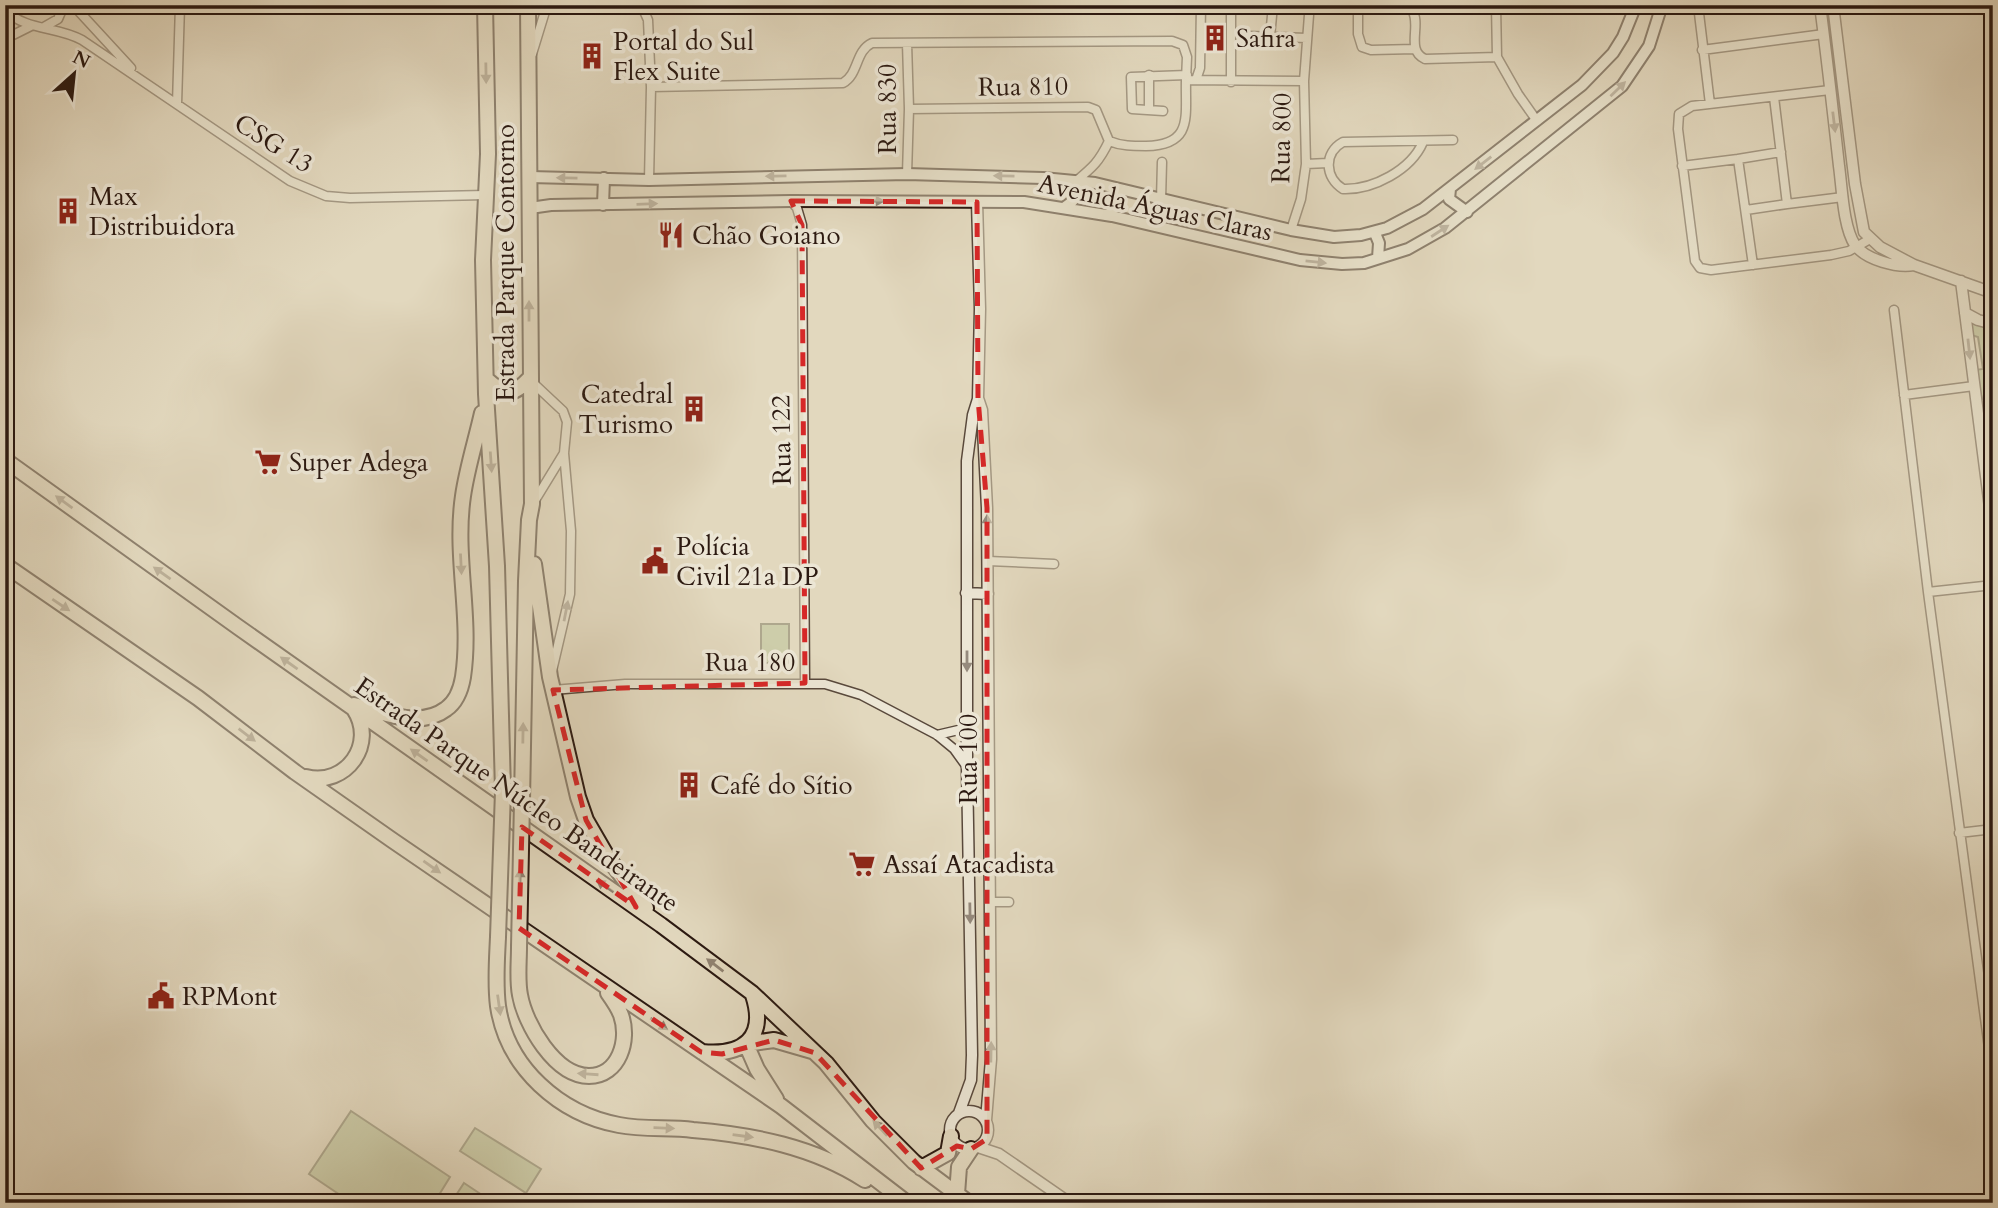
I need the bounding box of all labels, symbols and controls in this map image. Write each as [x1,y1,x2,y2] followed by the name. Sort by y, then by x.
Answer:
[1236,21,1296,56] place label: Safira
[1200,23,1230,53] building icon: Safira
[613,24,754,89] place label: Portal do Sul Flex Suite
[38,38,108,108] north arrow
[577,41,607,71] building icon: Portal do Sul Flex Suite
[68,44,95,75] text: N
[481,63,492,85] one-way arrow
[870,64,905,154] street label: Rua 830
[977,68,1069,105] street label: Rua 810
[1609,80,1626,97] one-way arrow
[1263,92,1300,184] street label: Rua 800
[228,106,320,181] street label: CSG 13
[1829,111,1840,133] one-way arrow
[488,124,523,402] street label: Estrada Parque Contorno
[1474,156,1492,170] one-way arrow
[1034,166,1275,249] street label: Avenida Águas Claras
[992,170,1014,182] one-way arrow
[765,171,787,182] one-way arrow
[555,172,577,183] one-way arrow
[89,179,235,244] place label: Max Distribuidora
[863,195,885,207] one-way arrow
[53,196,83,226] building icon: Max Distribuidora
[636,198,658,210] one-way arrow
[692,218,841,253] place label: Chão Goiano
[656,220,686,250] restaurant icon: Chão Goiano
[1431,224,1450,237] one-way arrow
[1305,256,1327,267] one-way arrow
[523,299,535,321] one-way arrow
[1963,338,1974,360] one-way arrow
[578,377,673,442] place label: Catedral Turismo
[679,394,709,424] building icon: Catedral Turismo
[763,394,800,486] street label: Rua 122
[289,445,428,480] place label: Super Adega
[253,447,283,477] supermarket icon: Super Adega
[485,452,496,474] one-way arrow
[55,495,73,509] one-way arrow
[981,514,993,536] one-way arrow
[676,529,819,594] place label: Polícia Civil 21a DP
[640,546,670,576] public building icon: Polícia Civil 21a DP
[456,553,467,575] one-way arrow
[153,566,171,580] one-way arrow
[52,598,70,612] one-way arrow
[561,600,572,622] one-way arrow
[705,645,795,680] street label: Rua 180
[961,650,973,672] one-way arrow
[280,656,298,670] one-way arrow
[347,669,686,920] street label: Estrada Parque Núcleo Bandeirante
[951,714,986,804] street label: Rua 100
[518,722,529,744] one-way arrow
[238,728,256,742] one-way arrow
[410,748,428,762] one-way arrow
[710,768,853,803] place label: Café do Sítio
[674,770,704,800] building icon: Café do Sítio
[883,847,1055,882] place label: Assaí Atacadista
[847,849,877,879] supermarket icon: Assaí Atacadista
[423,860,441,874] one-way arrow
[515,868,526,890] one-way arrow
[596,879,614,893] one-way arrow
[964,902,976,924] one-way arrow
[706,959,724,973] one-way arrow
[182,979,277,1014] place label: RPMont
[146,981,176,1011] public building icon: RPMont
[494,994,505,1016] one-way arrow
[650,1017,668,1031] one-way arrow
[985,1041,996,1063] one-way arrow
[576,1068,598,1079] one-way arrow
[872,1120,888,1137] one-way arrow
[653,1123,675,1134] one-way arrow
[732,1131,754,1142] one-way arrow

